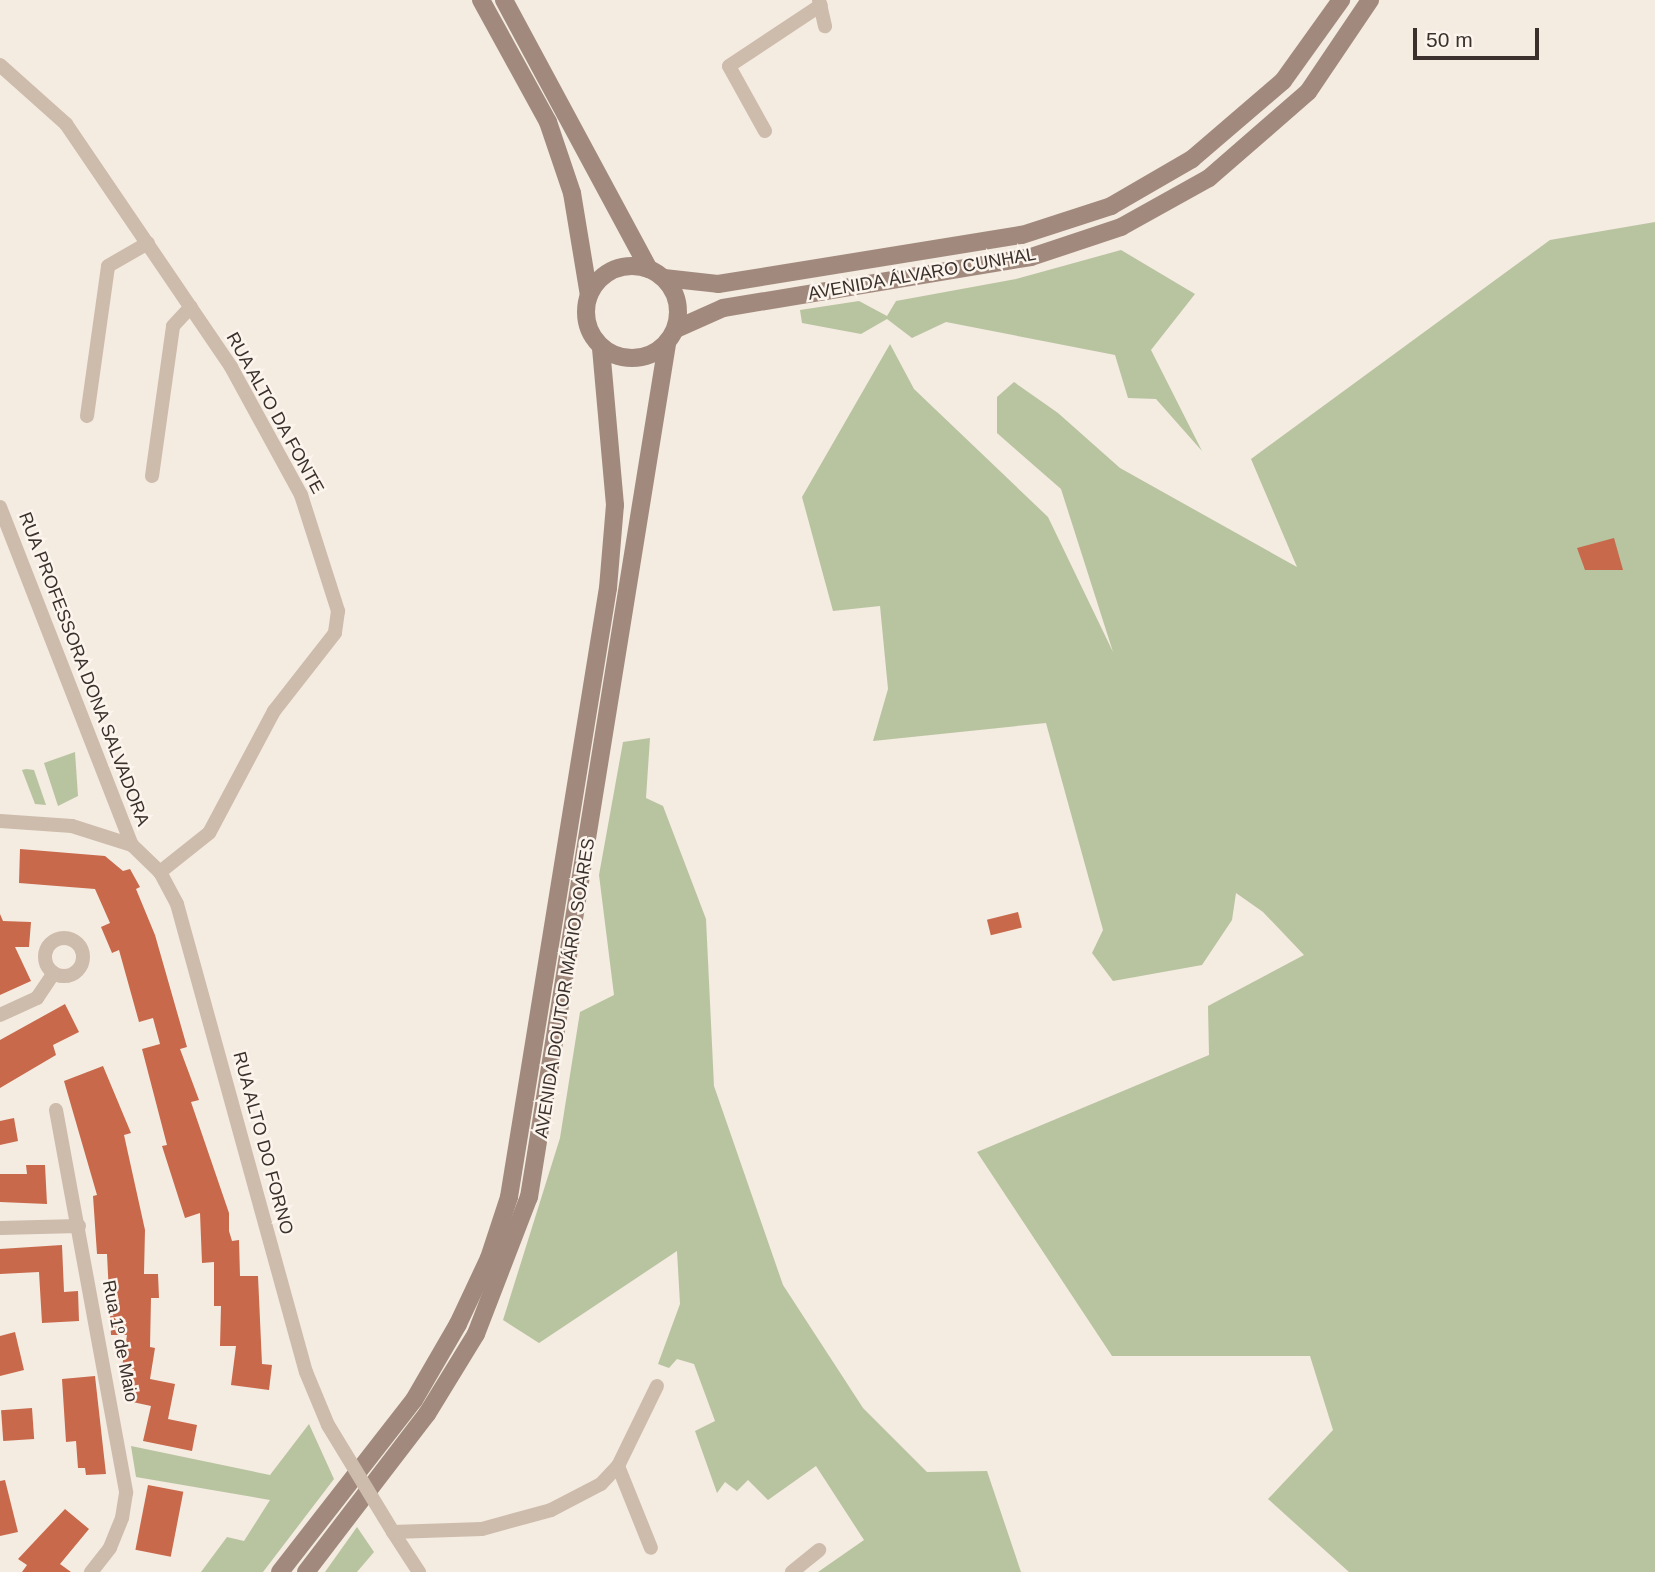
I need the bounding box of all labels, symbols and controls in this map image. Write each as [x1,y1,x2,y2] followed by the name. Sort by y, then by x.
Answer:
[1417,14,1543,58] scale bar
[1426,28,1473,51] text: 50 m
[806,243,1038,305] street label: AVENIDA ÁLVARO CUNHAL
[221,327,329,499] street label: RUA ALTO DA FONTE
[13,508,155,830] street label: RUA PROFESSORA DONA SALVADORA
[531,836,599,1140] street label: AVENIDA DOUTOR MÁRIO SOARES
[228,1048,298,1238] street label: RUA ALTO DO FORNO
[98,1278,142,1404] street label: Rua 1º de Maio

